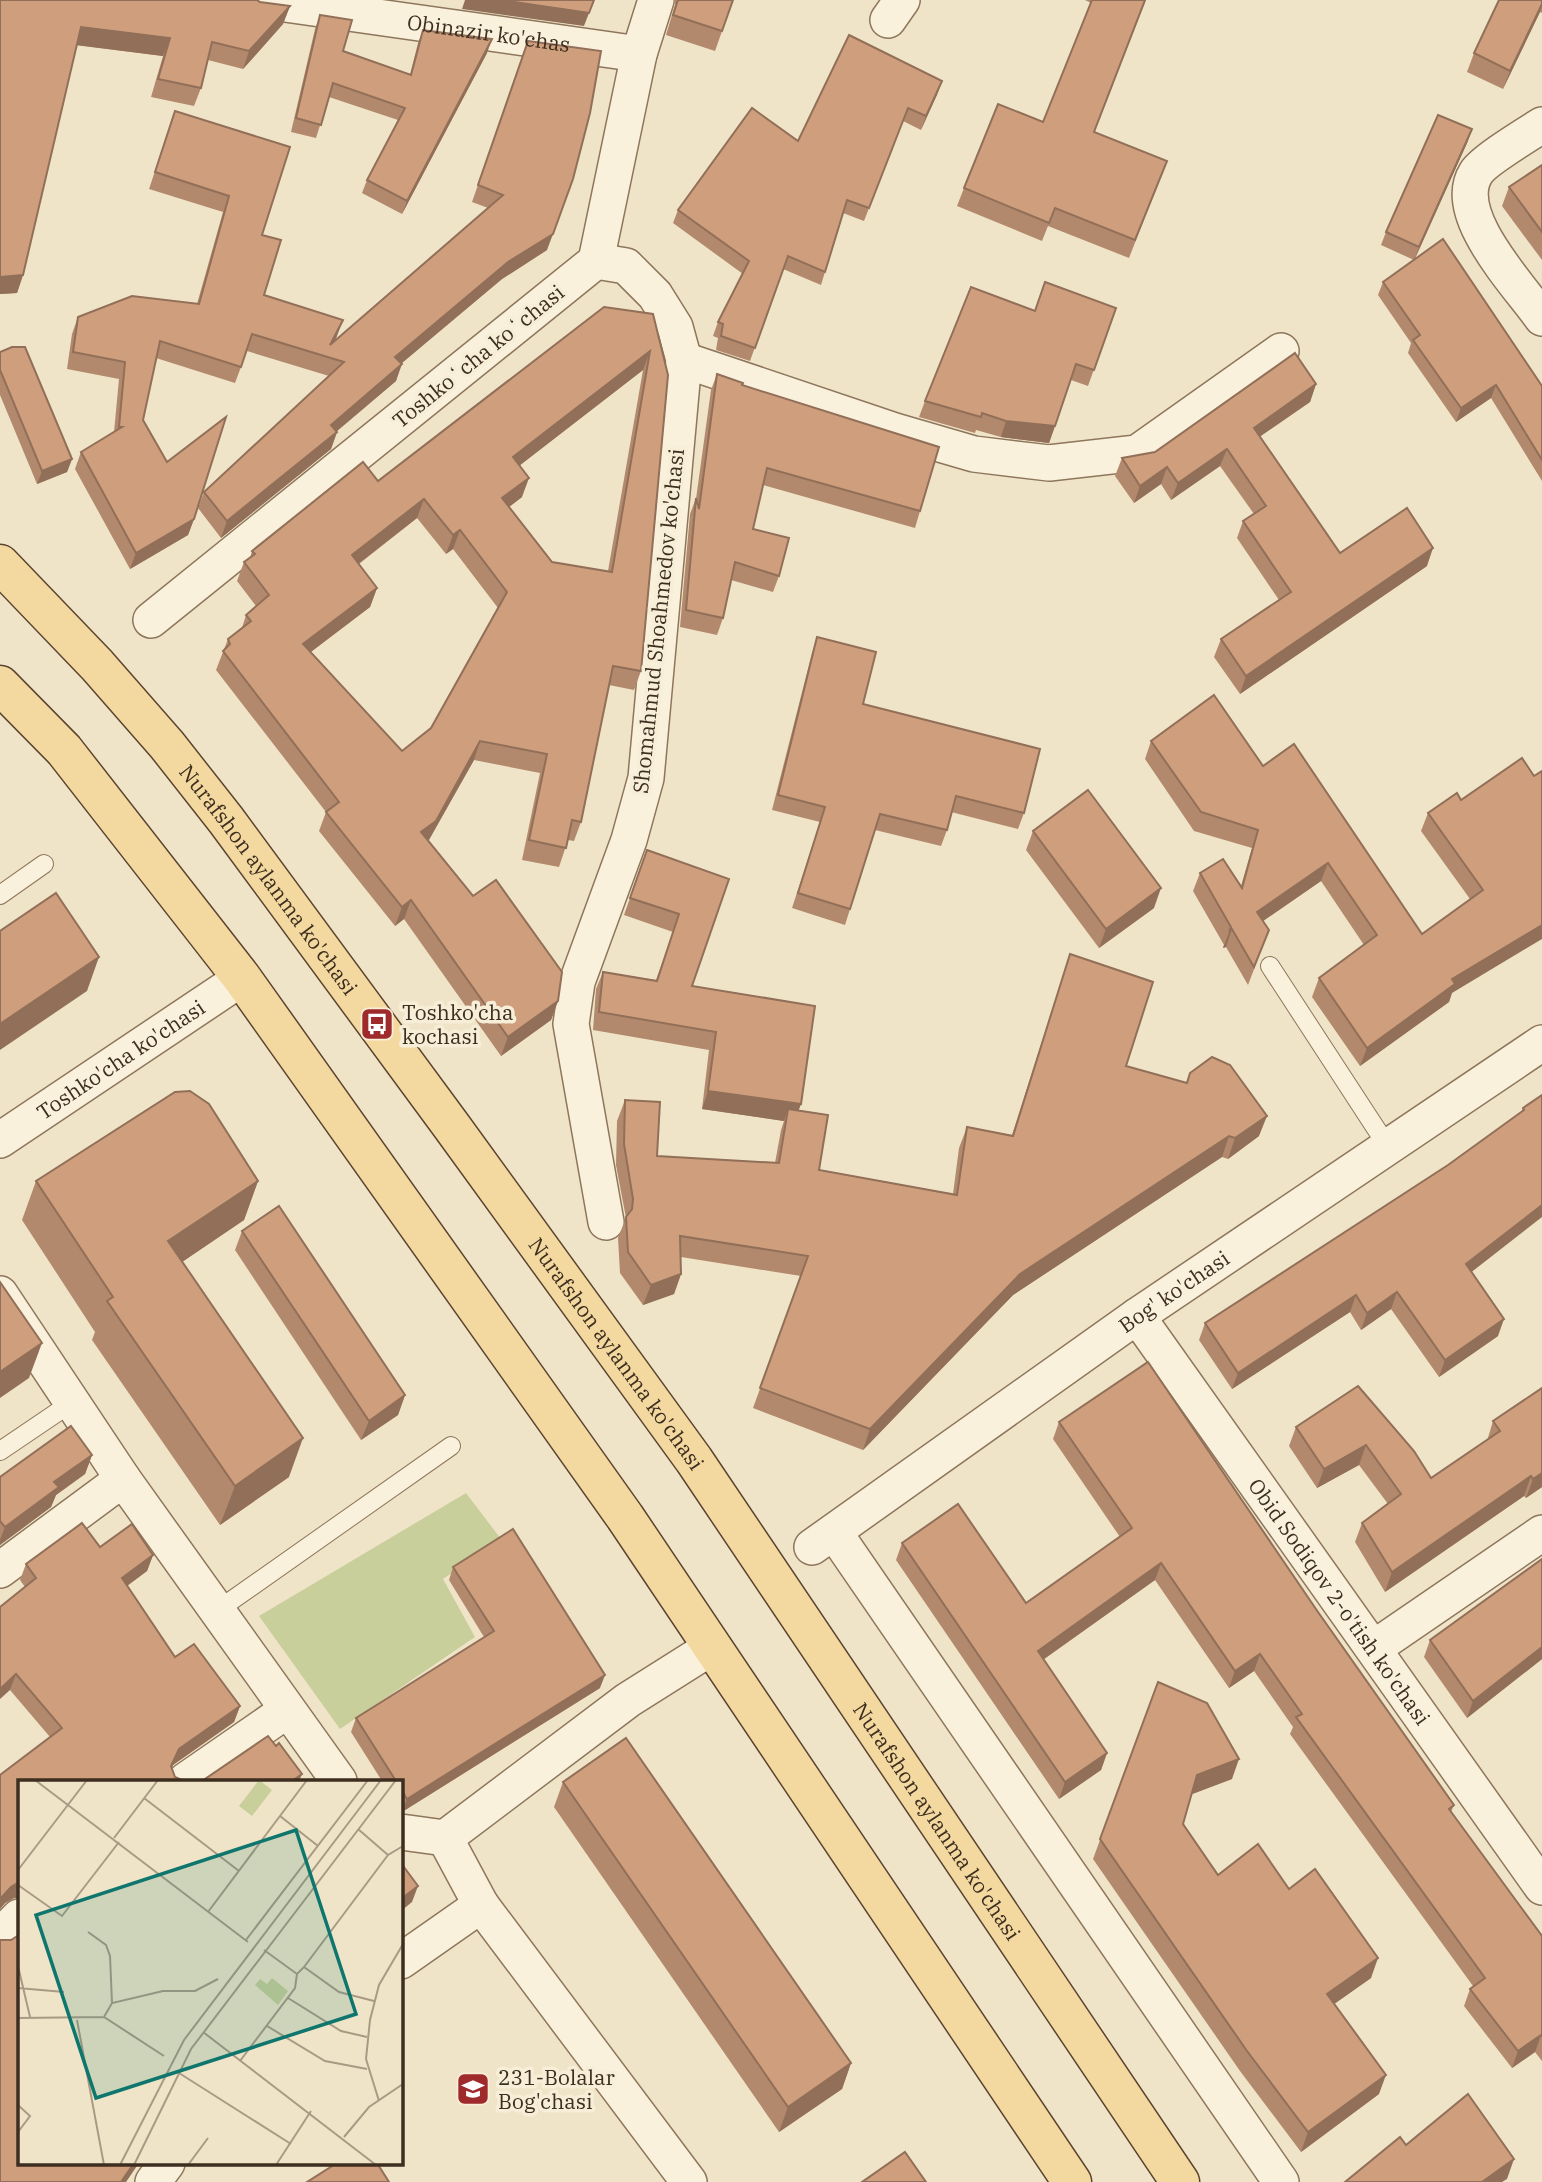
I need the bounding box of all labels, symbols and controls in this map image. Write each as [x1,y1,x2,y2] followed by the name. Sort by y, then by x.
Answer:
[405,7,572,58] street label: Obinazir ko'chas
[386,278,570,434] street label: Toshkoʻcha koʻchasi
[626,447,690,795] street label: Shomahmud Shoahmedov ko'chasi
[173,758,364,1000] street label: Nurafshon aylanma ko'chasi
[31,993,210,1126] street label: Toshko'cha ko'chasi
[402,998,513,1050] place label: Toshko'cha kochasi
[358,1005,396,1043] bus stop icon: Toshko'cha kochasi
[523,1232,711,1475] street label: Nurafshon aylanma ko'chasi
[1113,1244,1235,1339] street label: Bog' ko'chasi
[1242,1472,1437,1730] street label: Obid Sodiqov 2-o'tish ko'chasi
[847,1697,1027,1946] street label: Nurafshon aylanma ko'chasi
[18,1780,402,2164] inset map
[498,2063,615,2115] place label: 231-Bolalar Bog'chasi
[454,2070,492,2108] school or university icon: 231-Bolalar Bog'chasi

